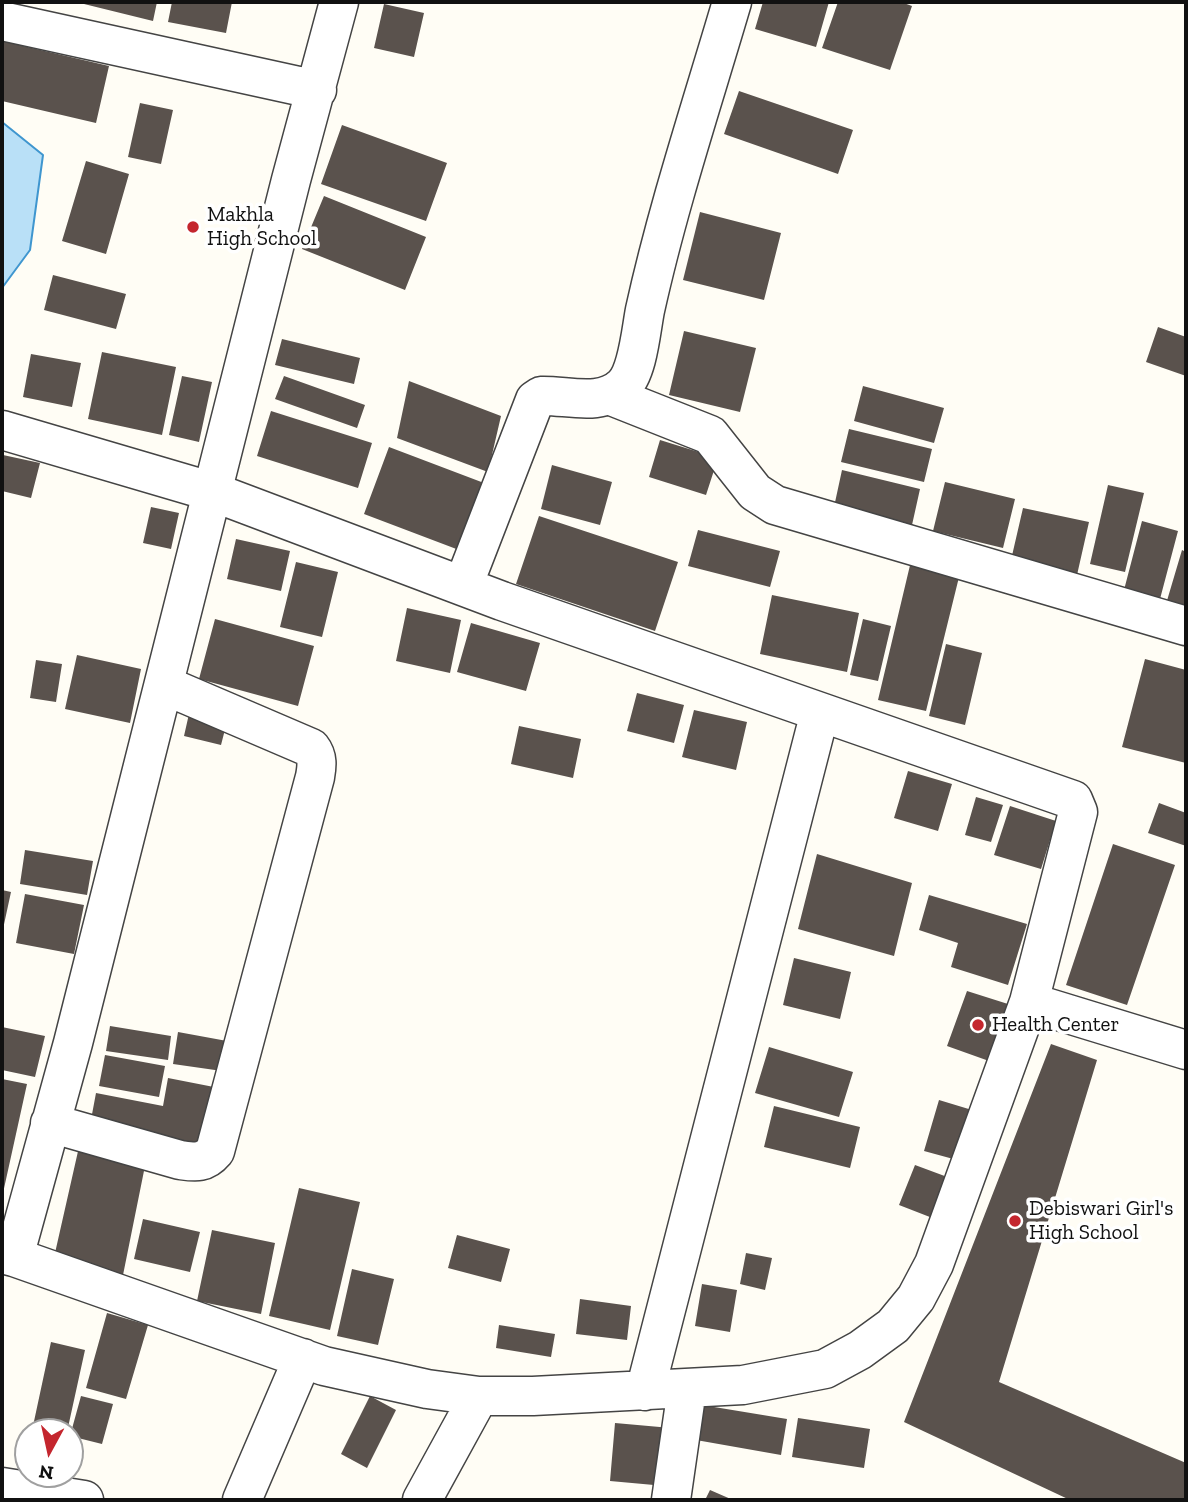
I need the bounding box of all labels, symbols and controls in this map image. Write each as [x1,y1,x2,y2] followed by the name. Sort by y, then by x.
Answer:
[207,202,317,252] place label: Makhla High School
[185,219,201,235] marker: Makhla High School
[992,1012,1119,1038] place label: Health Center
[970,1017,986,1033] marker: Health Center
[1029,1196,1173,1246] place label: Debiswari Girl's High School
[1007,1213,1023,1229] marker: Debiswari Girl's High School
[14,1418,84,1488] north arrow
[38,1460,55,1485] text: N

